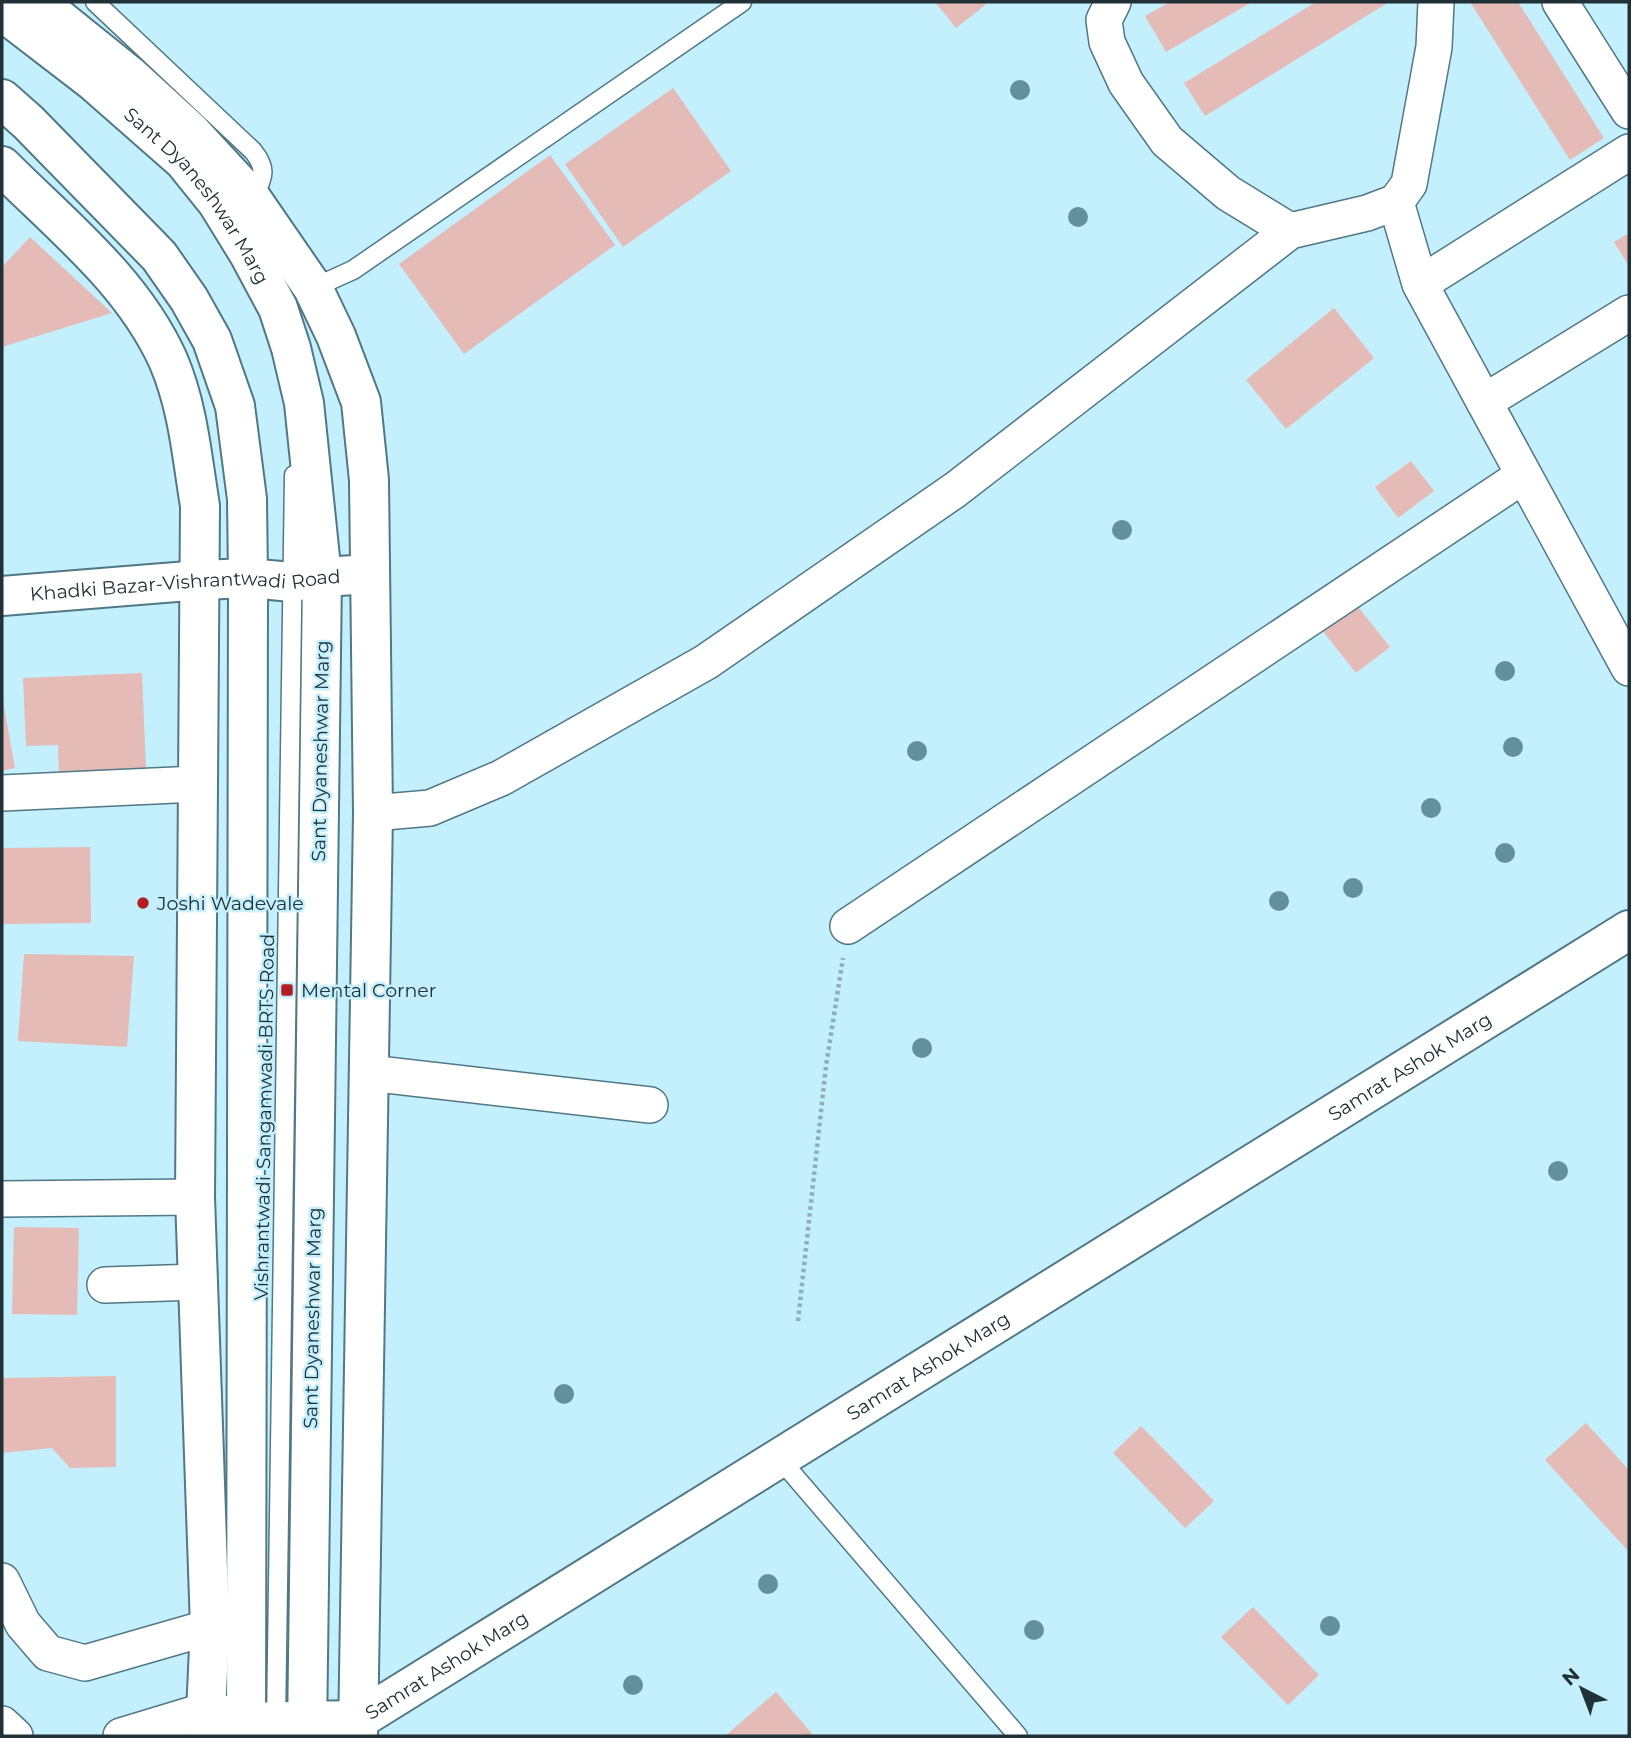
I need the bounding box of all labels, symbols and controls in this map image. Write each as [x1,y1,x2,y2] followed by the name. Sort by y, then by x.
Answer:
[119,103,274,288] street label: Sant Dyaneshwar Marg
[29,565,341,606] street label: Khadki Bazar-Vishrantwadi Road
[307,640,334,862] street label: Sant Dyaneshwar Marg
[156,892,304,915] place label: Joshi Wadevale
[135,895,151,911] marker: Joshi Wadevale
[250,934,279,1300] street label: Vishrantwadi-Sangamwadi BRTS Road
[301,979,436,1002] place label: Mental Corner
[279,982,295,998] marker: Mental Corner
[1324,1008,1496,1126] street label: Samrat Ashok Marg
[299,1207,326,1429] street label: Sant Dyaneshwar Marg
[843,1307,1014,1425] street label: Samrat Ashok Marg
[361,1606,532,1725] street label: Samrat Ashok Marg
[1547,1654,1617,1724] north arrow
[1558,1663,1584,1690] text: N

